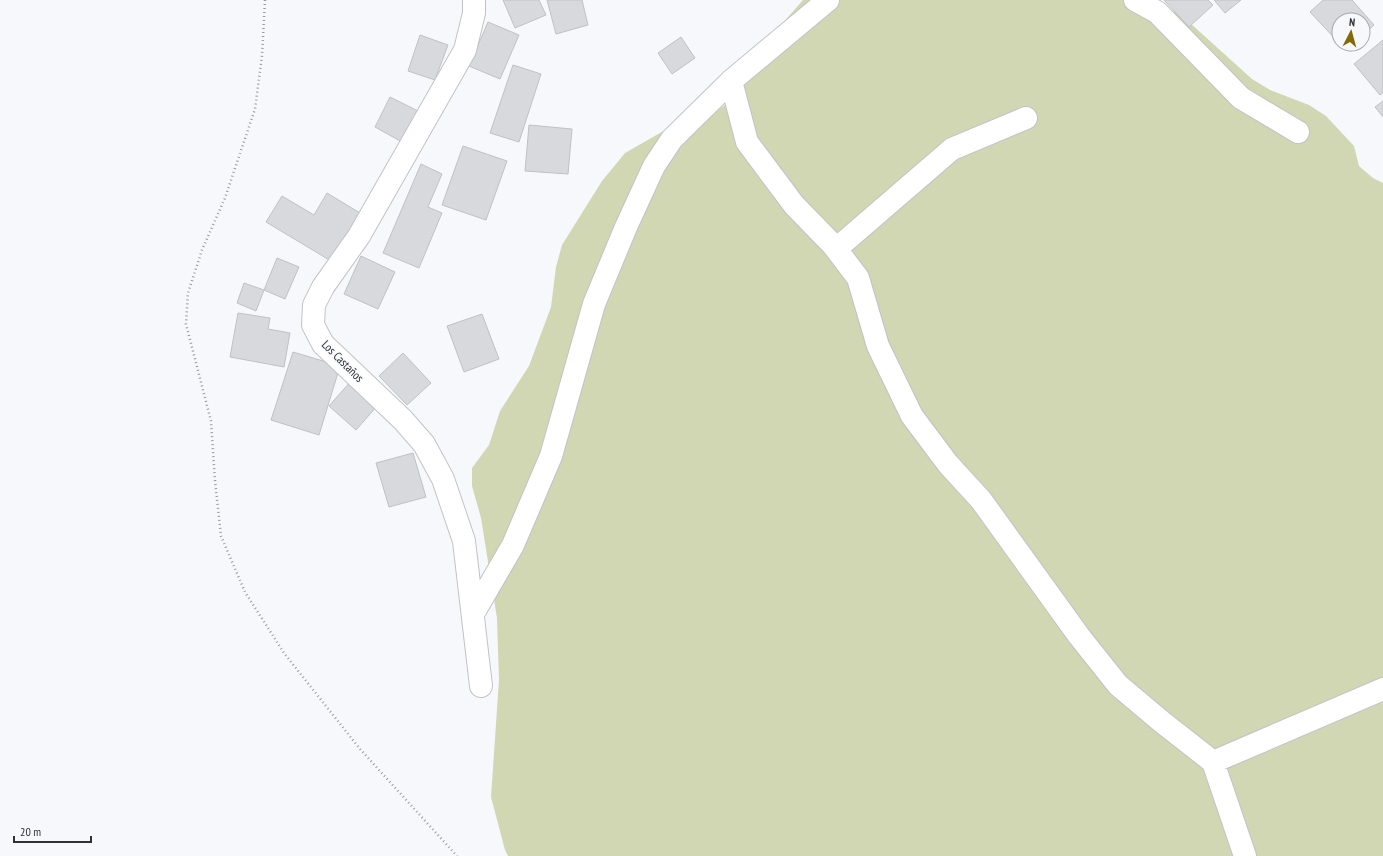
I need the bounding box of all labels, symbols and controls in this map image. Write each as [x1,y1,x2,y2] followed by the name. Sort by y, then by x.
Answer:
[1331,12,1371,52] north arrow
[1348,15,1356,29] text: N
[319,337,367,385] street label: Los Castaños
[14,818,91,844] scale bar
[20,824,41,839] text: 20 m

